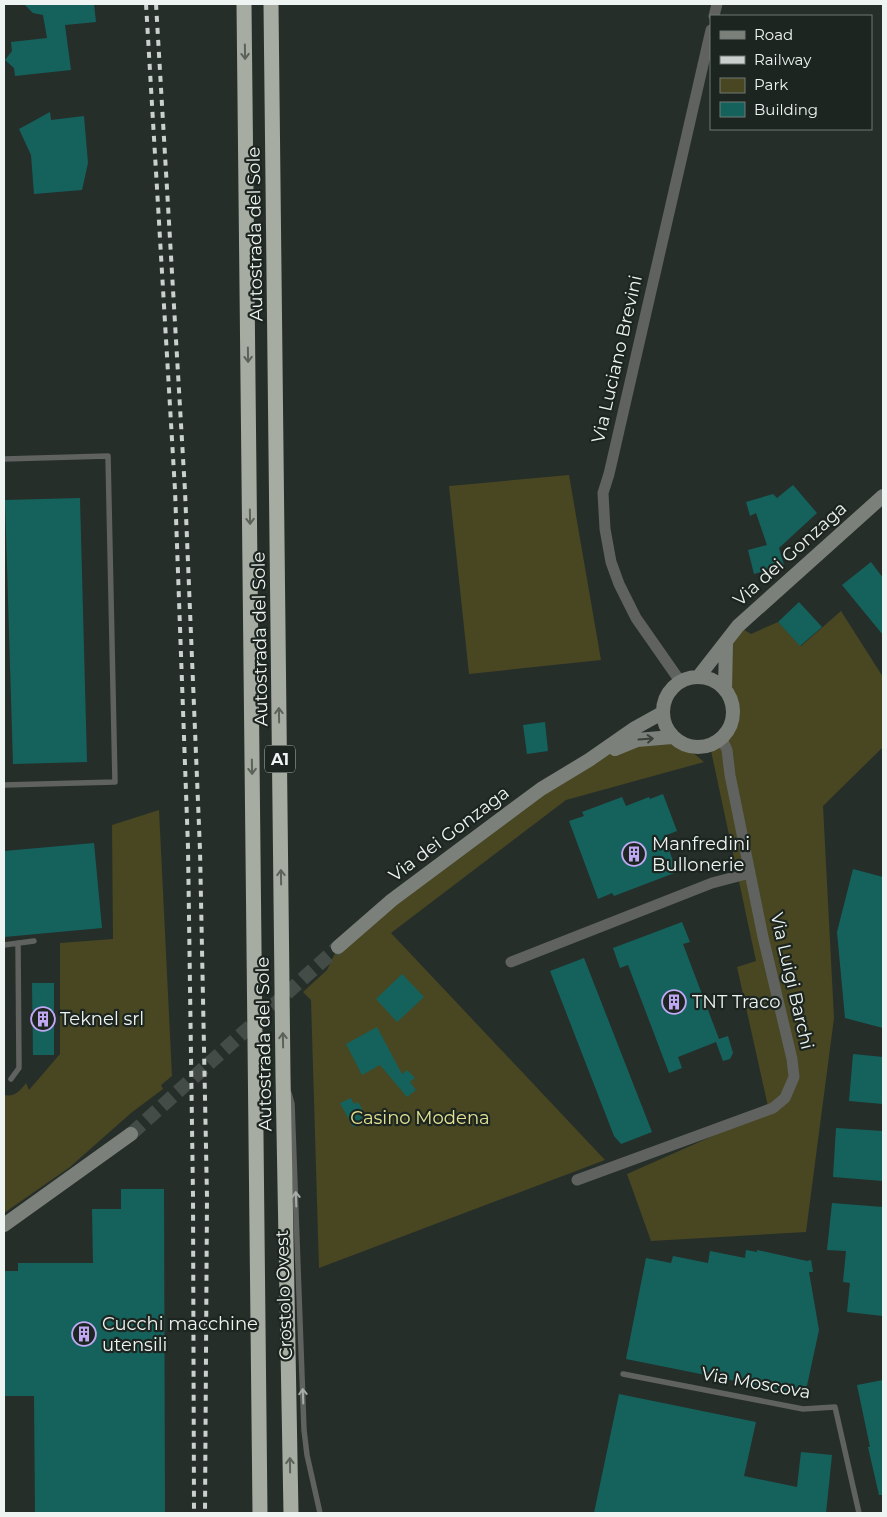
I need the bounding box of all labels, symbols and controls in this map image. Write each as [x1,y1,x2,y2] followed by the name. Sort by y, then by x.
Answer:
[710,15,872,130] legend
[754,25,793,44] text: Road
[240,44,250,60] one-way arrow
[754,50,812,69] text: Railway
[754,75,788,94] text: Park
[754,100,818,119] text: Building
[242,146,268,321] street label: Autostrada del Sole
[587,273,647,445] street label: Via Luciano Brevini
[243,346,253,363] one-way arrow
[729,497,851,611] street label: Via dei Gonzaga
[245,509,255,525] one-way arrow
[247,551,273,726] street label: Autostrada del Sole
[274,707,284,723] one-way arrow
[638,734,654,744] one-way arrow
[265,746,295,772] road number: A1
[247,759,257,775] one-way arrow
[384,782,514,886] street label: Via dei Gonzaga
[652,833,750,876] place label: Manfredini Bullonerie
[621,841,647,867] building icon: Manfredini Bullonerie
[276,869,286,886] one-way arrow
[766,910,818,1052] street label: Via Luigi Barchi
[251,956,277,1131] street label: Autostrada del Sole
[661,989,687,1015] building icon: TNT Traco
[692,991,780,1013] place label: TNT Traco
[30,1006,56,1032] building icon: Teknel srl
[60,1008,144,1030] place label: Teknel srl
[278,1032,288,1048] one-way arrow
[350,1107,490,1129] park label: Casino Modena
[291,1191,300,1207] one-way arrow
[271,1229,297,1361] street label: Crostolo Ovest
[102,1313,258,1356] place label: Cucchi macchine utensili
[71,1321,97,1347] building icon: Cucchi macchine utensili
[700,1363,812,1403] street label: Via Moscova
[298,1388,308,1404] one-way arrow
[285,1457,295,1473] one-way arrow

